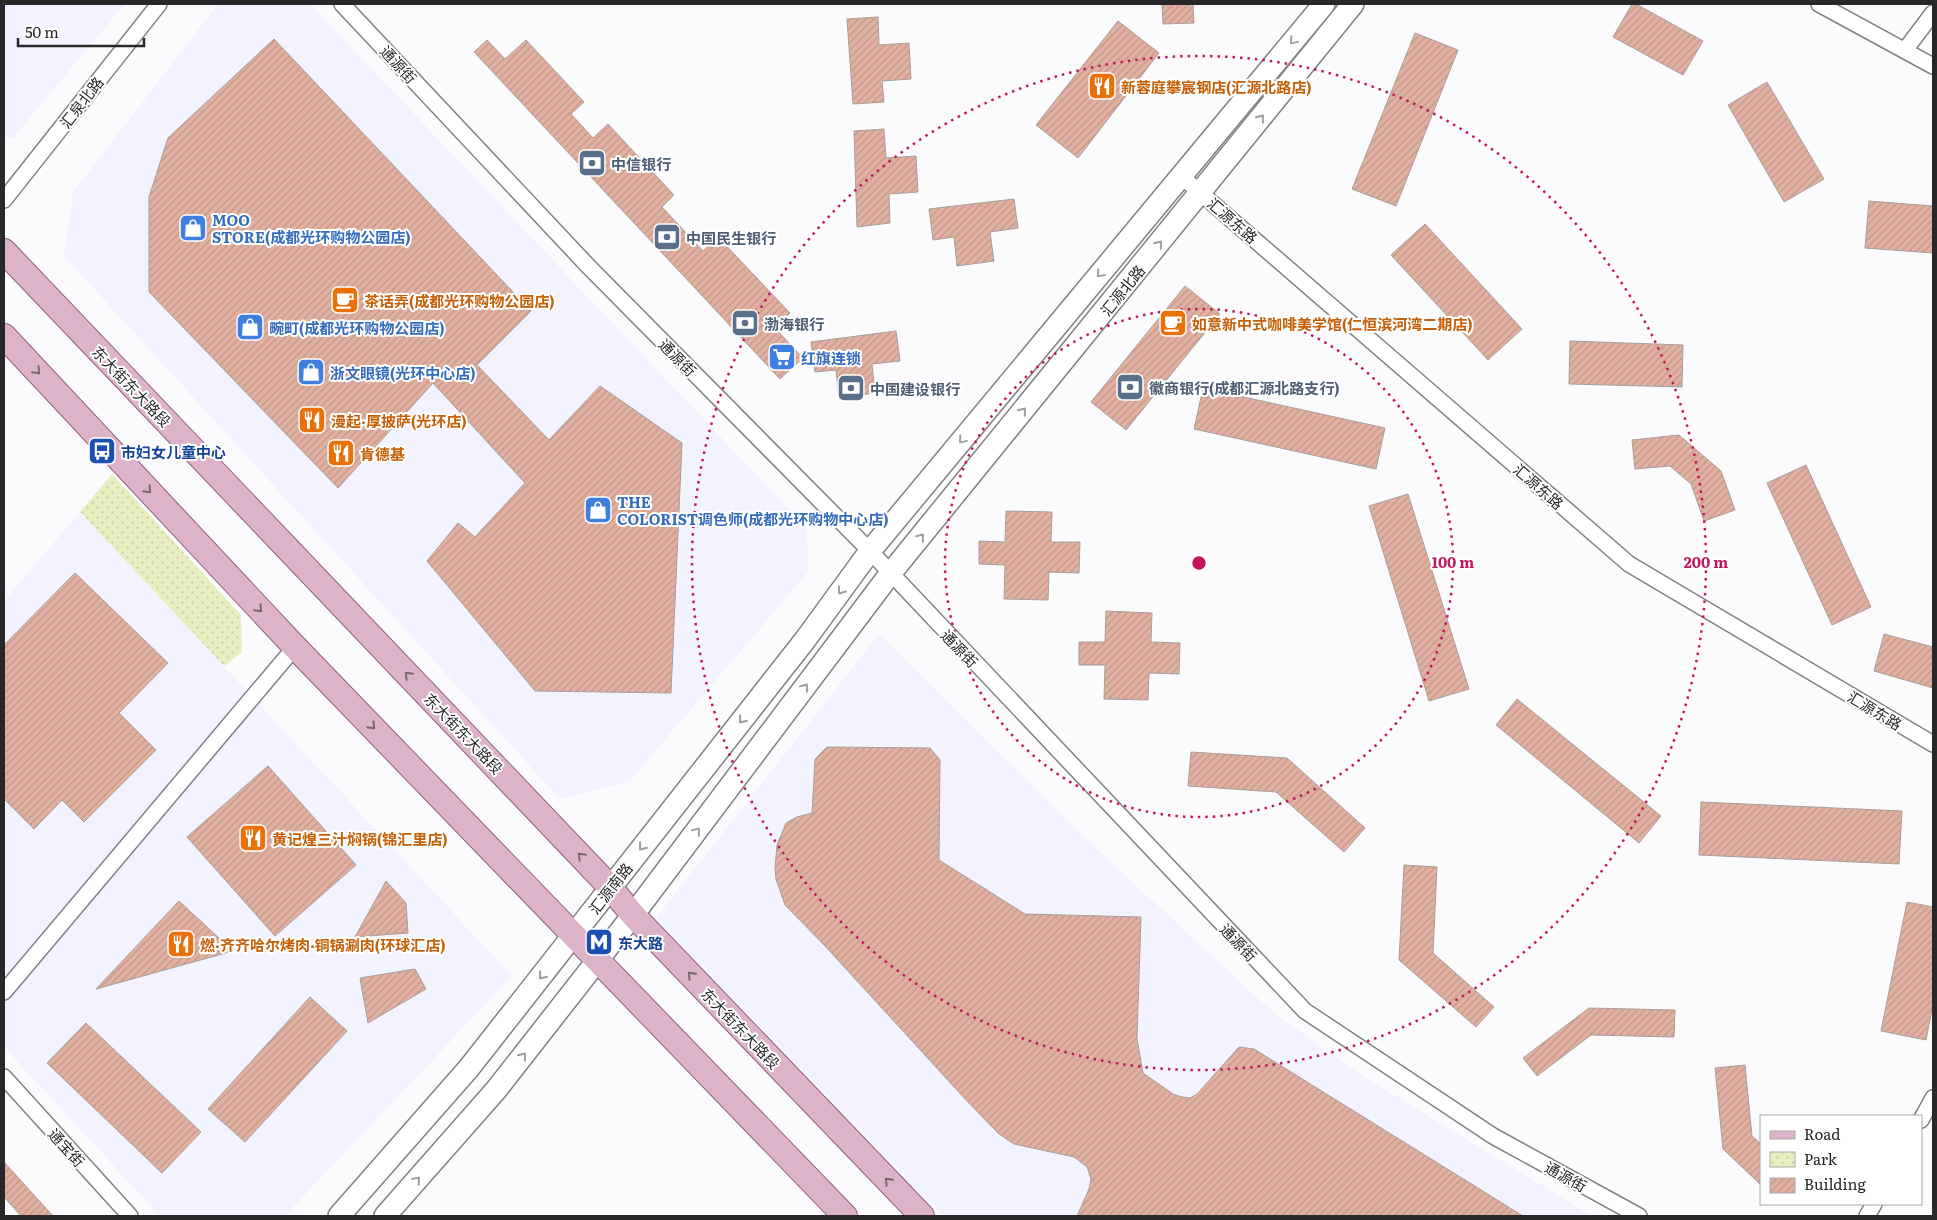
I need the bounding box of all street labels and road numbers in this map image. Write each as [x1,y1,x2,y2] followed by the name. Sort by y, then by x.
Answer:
[375,40,423,88] street label: 通源街
[53,71,109,133] street label: 汇泉北路
[1203,192,1263,248] street label: 汇源东路
[1094,259,1150,321] street label: 汇源北路
[654,333,702,381] street label: 通源街
[87,340,177,432] street label: 东大街东大路段
[1509,458,1569,514] street label: 汇源东路
[936,624,984,672] street label: 通源街
[1843,685,1907,735] street label: 汇源东路
[419,687,509,779] street label: 东大街东大路段
[582,857,638,919] street label: 汇源南路
[1215,918,1263,966] street label: 通源街
[696,982,786,1074] street label: 东大街东大路段
[43,1123,91,1171] street label: 通宝街
[1541,1155,1591,1197] street label: 通源街

